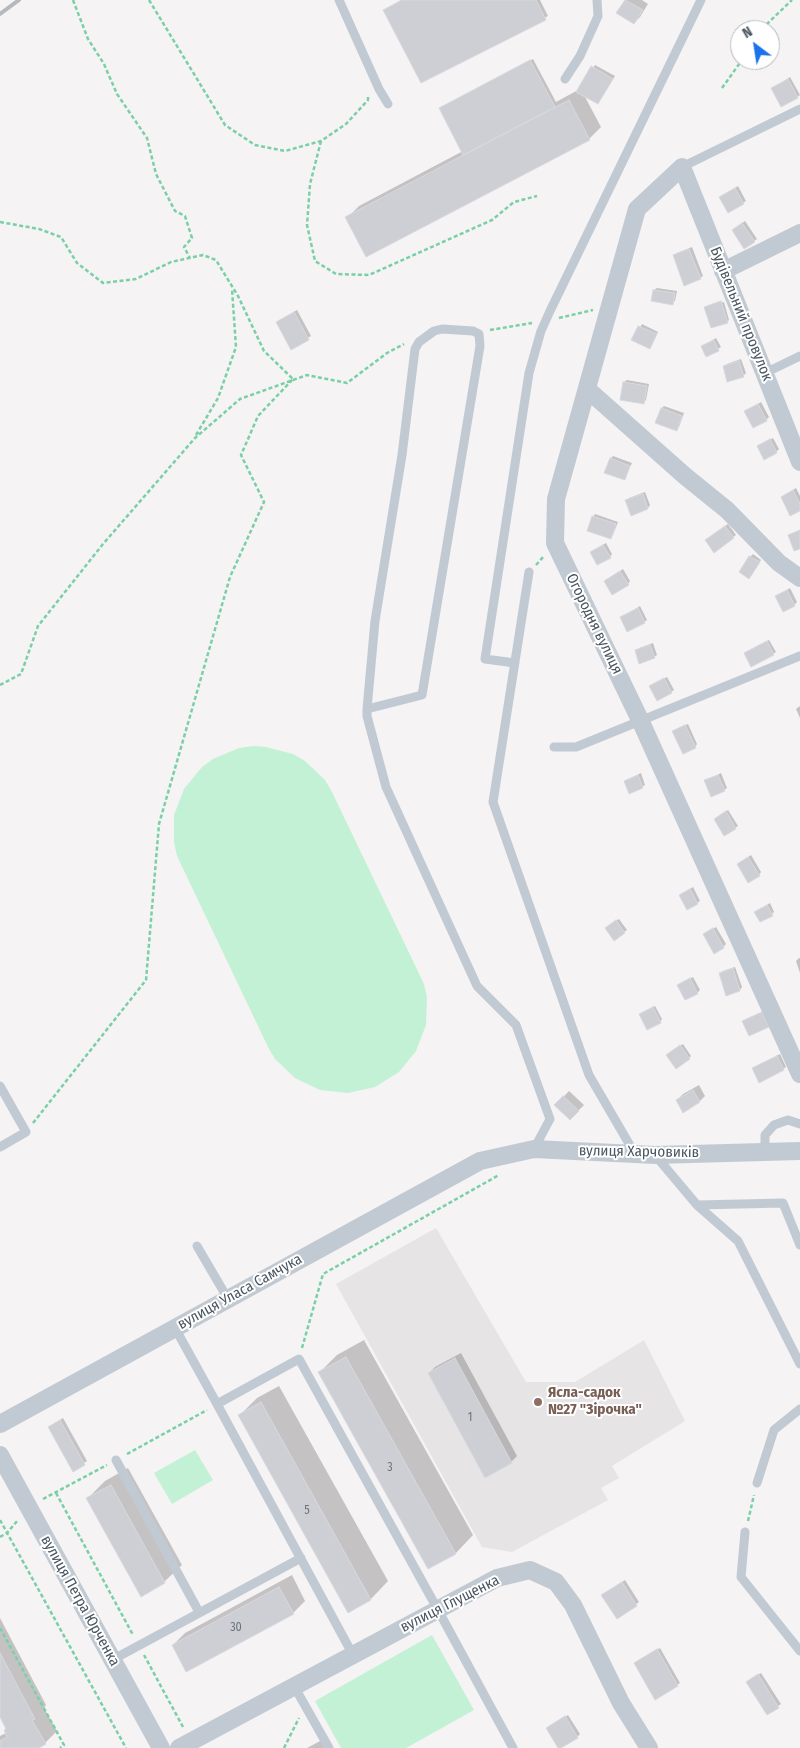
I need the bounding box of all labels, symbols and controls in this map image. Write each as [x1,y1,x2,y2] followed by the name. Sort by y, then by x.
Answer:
[730,20,780,70] north arrow
[740,23,755,42] text: N
[706,244,776,384] street label: Будівельний провулок
[562,571,626,677] street label: Огородня вулиця
[579,1142,699,1162] street label: вулиця Харчовиків
[175,1250,305,1334] street label: вулиця Уласа Самчука
[548,1384,642,1419] place label: Ясла-садок №27 "Зірочка"
[532,1396,544,1408] marker: Ясла-садок №27 "Зірочка"
[468,1411,472,1425] house number: 1
[387,1461,393,1475] house number: 3
[304,1504,310,1518] house number: 5
[37,1533,123,1669] street label: вулиця Петра Юрченка
[398,1571,502,1637] street label: вулиця Глущенка
[230,1621,242,1635] house number: 30

